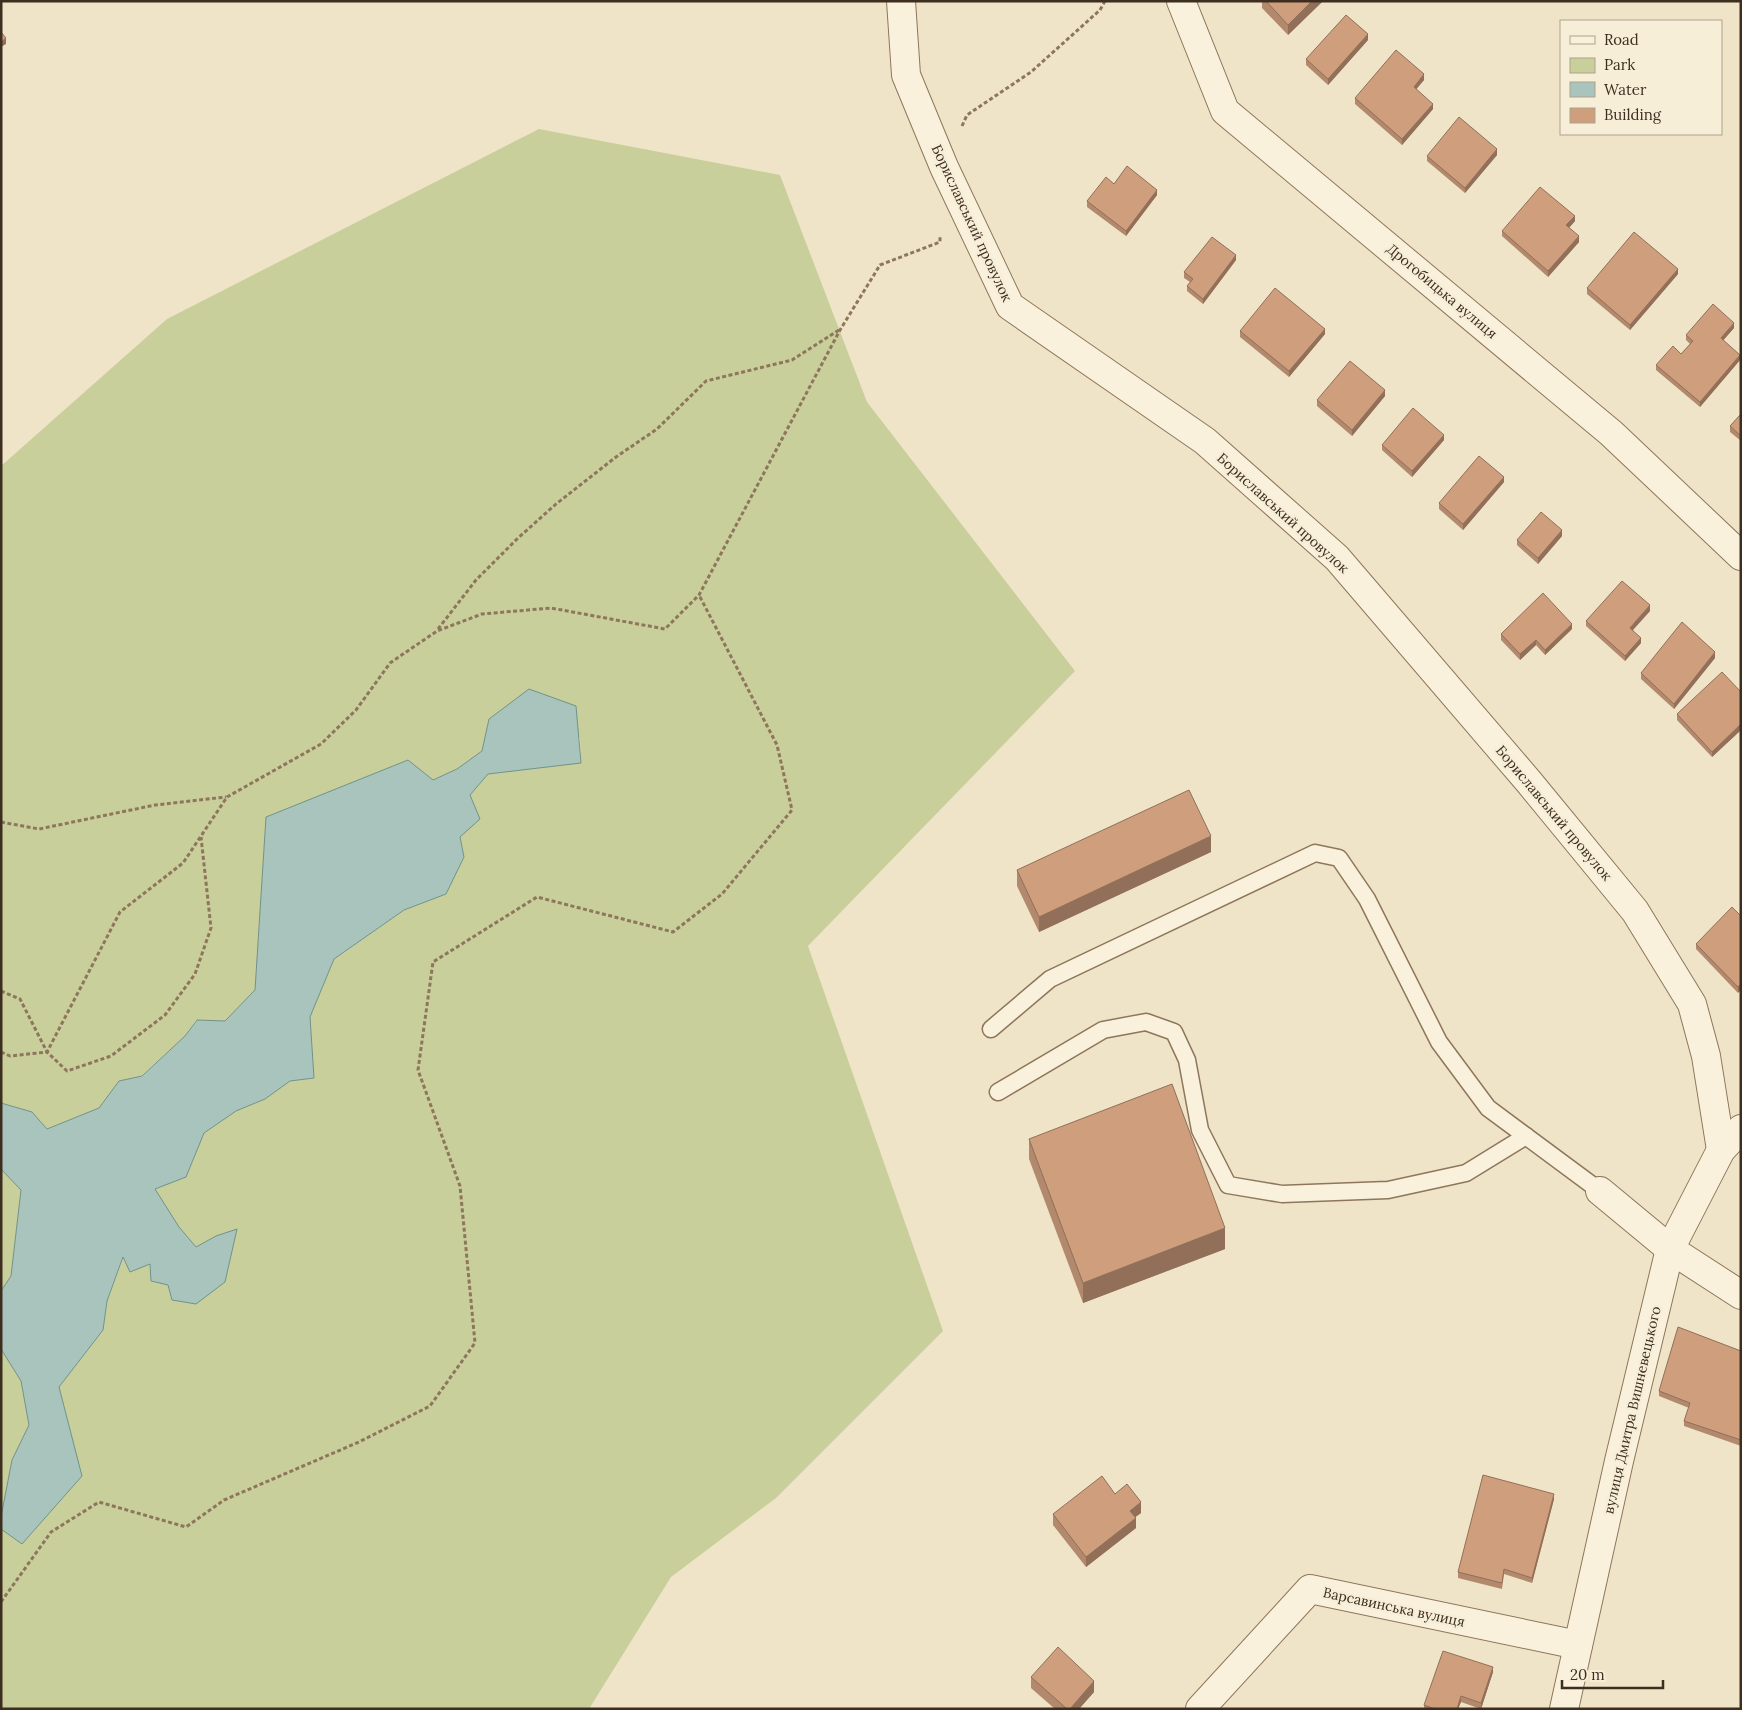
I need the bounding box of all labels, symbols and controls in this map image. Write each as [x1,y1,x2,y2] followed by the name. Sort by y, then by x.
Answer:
[1560,20,1722,135] legend
[1604,30,1639,49] text: Road
[1604,55,1635,74] text: Park
[1604,80,1647,99] text: Water
[1604,105,1662,124] text: Building
[928,142,1017,305] street label: Бориславський провулок
[1383,239,1501,343] street label: Дрогобицька вулиця
[1213,449,1353,577] street label: Бориславський провулок
[1492,742,1616,885] street label: Бориславський провулок
[1599,1304,1665,1516] street label: вулиця Дмитра Вишневецького
[1321,1583,1467,1631] street label: Варсавинська вулиця
[1562,1658,1663,1690] scale bar
[1570,1665,1605,1684] text: 20 m

